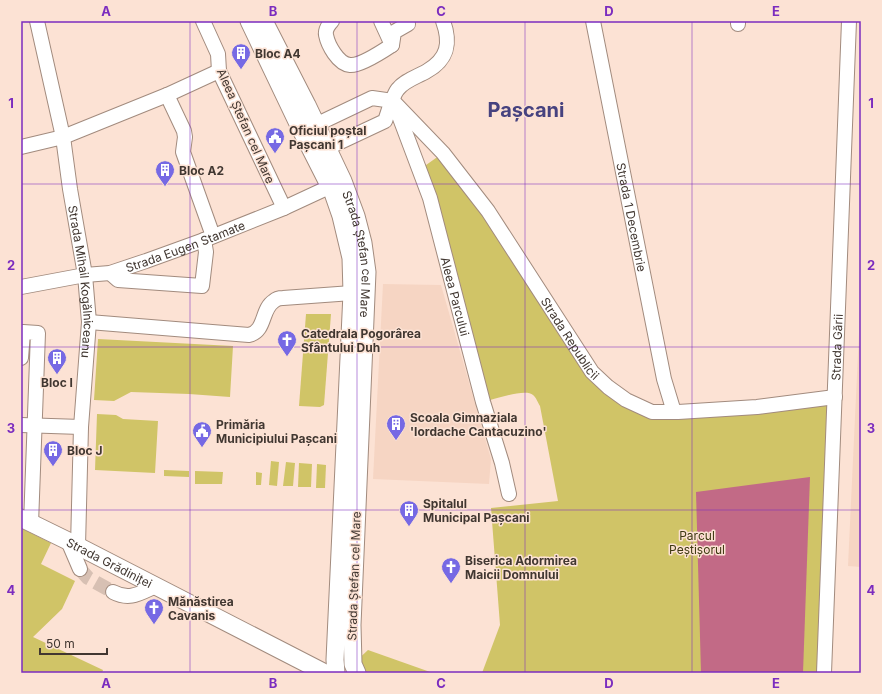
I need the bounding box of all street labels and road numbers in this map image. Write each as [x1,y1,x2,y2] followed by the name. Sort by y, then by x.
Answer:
[214,66,278,186] street label: Aleea Ștefan cel Mare
[614,161,650,273] street label: Strada 1 Decembrie
[340,189,375,318] street label: Strada Ștefan cel Mare
[65,204,97,359] street label: Strada Mihail Kogălniceanu
[124,217,247,275] street label: Strada Eugen Stamate
[438,255,473,338] street label: Aleea Parcului
[538,294,603,383] street label: Strada Republicii
[828,314,845,381] street label: Strada Gării
[344,511,364,641] street label: Strada Ștefan cel Mare
[64,534,155,591] street label: Strada Grădiniței

